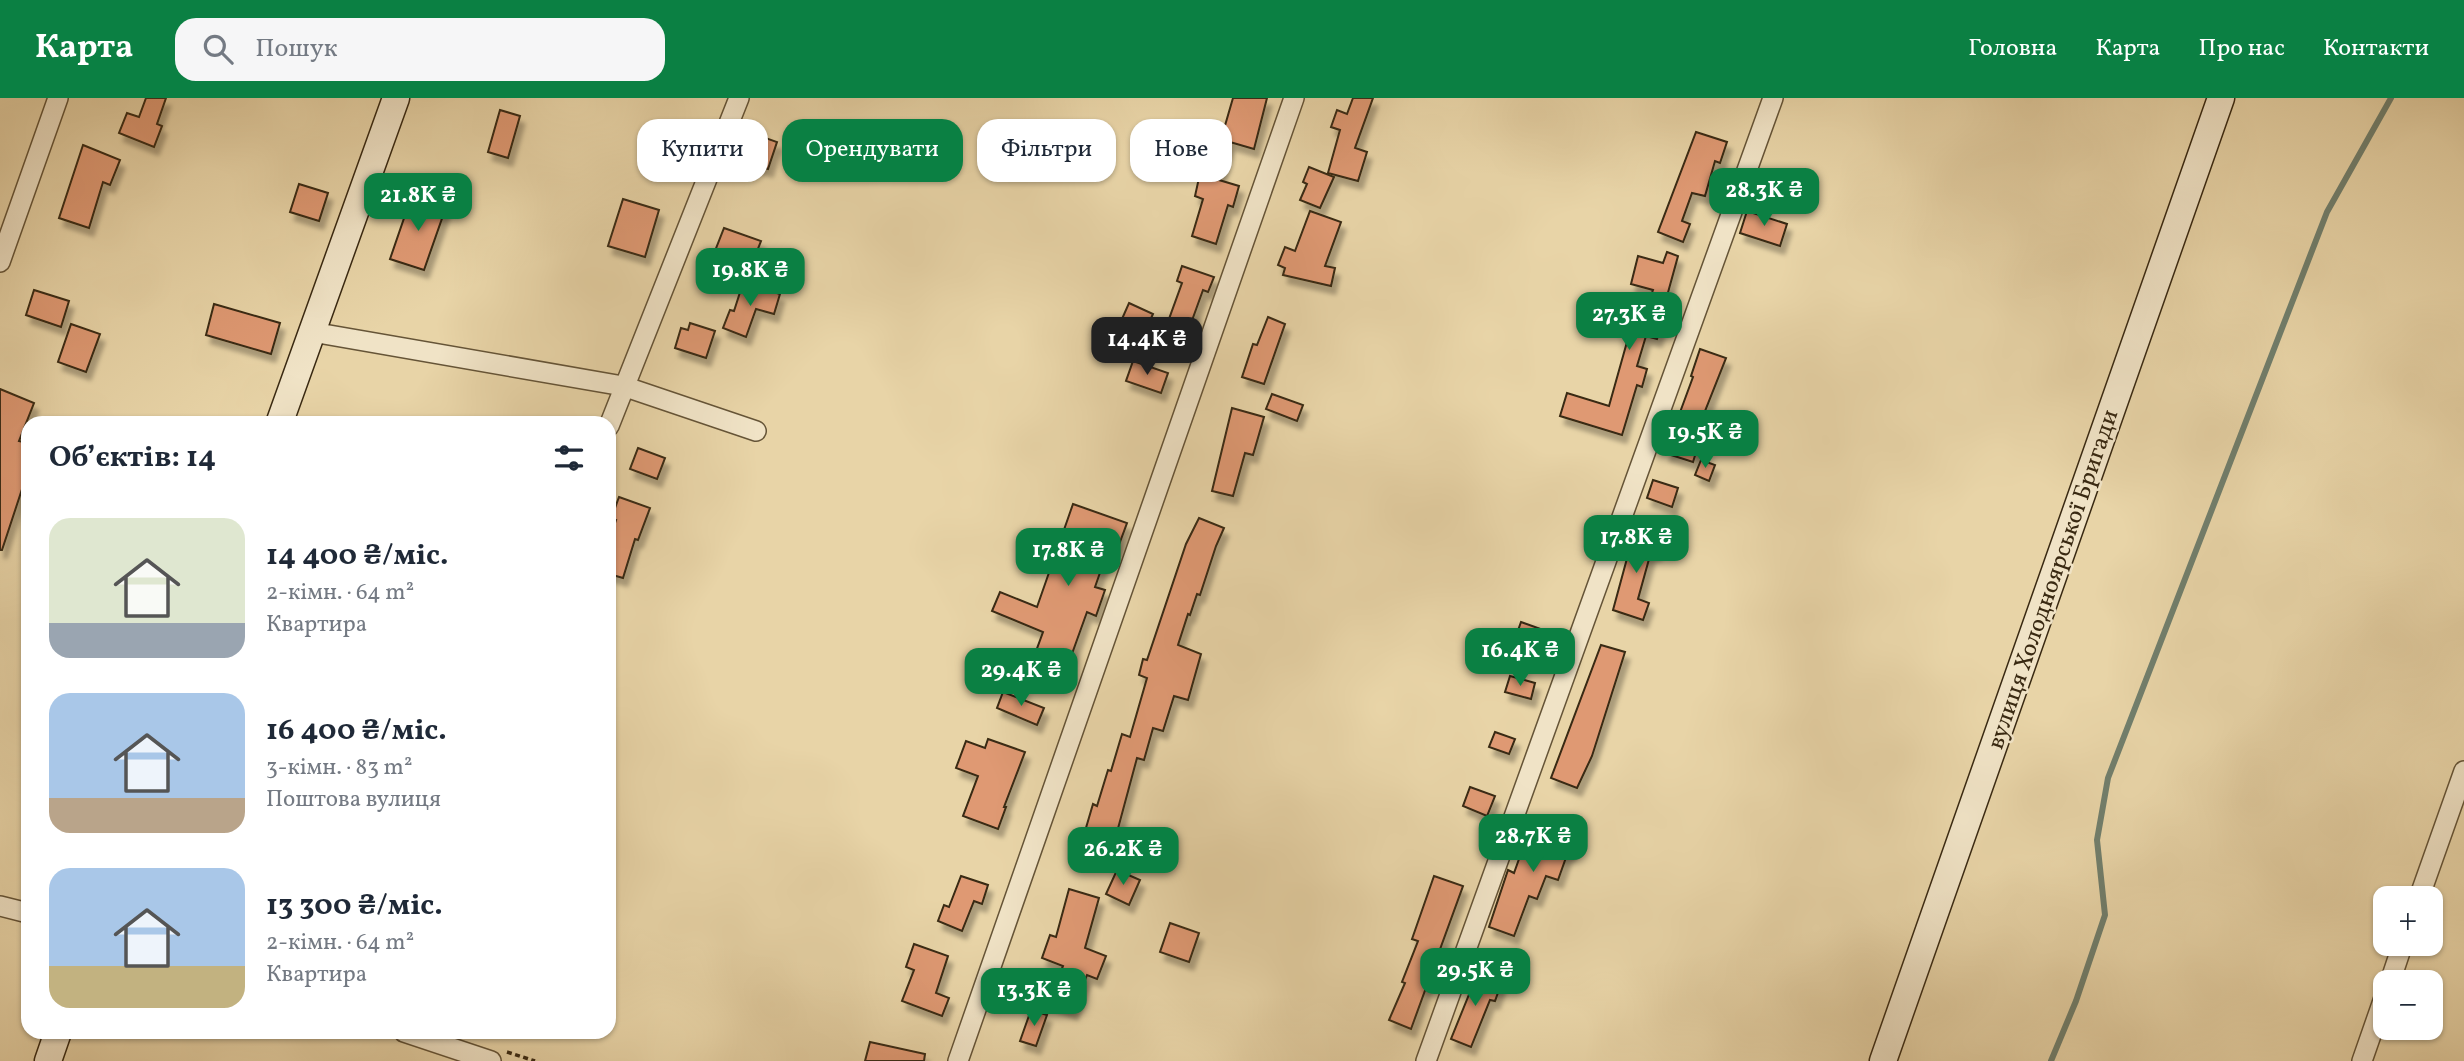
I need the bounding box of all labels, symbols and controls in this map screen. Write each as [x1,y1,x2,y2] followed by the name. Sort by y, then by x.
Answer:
[175,18,665,81] search box
[35,26,133,72] text: Карта
[199,30,237,68] icon: search
[255,31,338,67] text: Пошук
[1968,32,2057,66] text: Головна
[2095,32,2161,66] text: Карта
[2199,32,2285,66] text: Про нас
[2323,32,2429,66] text: Контакти
[637,119,768,182] chip: Купити
[782,119,963,182] chip: Орендувати
[977,119,1116,182] chip: Фільтри
[1130,119,1232,182] chip: Нове
[1699,169,1829,228] pin: 28.3K ₴
[353,174,483,233] pin: 21.8K ₴
[1725,175,1803,207] text: 28.3K ₴
[380,180,456,212] text: 21.8K ₴
[685,248,815,308] pin: 19.8K ₴
[712,255,788,287] text: 19.8K ₴
[1564,292,1694,352] pin: 27.3K ₴
[1592,299,1666,331] text: 27.3K ₴
[1082,317,1212,377] pin: 14.4K ₴
[1107,324,1187,356] text: 14.4K ₴
[1980,405,2128,754] street label: вулиця Холодноярської Бригади
[1640,410,1770,470] pin: 19.5K ₴
[1668,417,1743,449] text: 19.5K ₴
[49,437,216,479] text: Об’єктів: 14
[550,439,588,477] icon: filters
[1571,516,1701,575] pin: 17.8K ₴
[1600,522,1672,554] text: 17.8K ₴
[1003,528,1133,588] pin: 17.8K ₴
[266,535,448,577] text: 14 400 ₴/міс.
[1032,535,1104,567] text: 17.8K ₴
[105,546,189,630] icon: home
[266,577,414,609] text: 2-кімн. · 64 m²
[266,609,367,641] text: Квартира
[1455,628,1585,688] pin: 16.4K ₴
[1481,635,1559,667] text: 16.4K ₴
[956,648,1086,708] pin: 29.4K ₴
[981,655,1061,687] text: 29.4K ₴
[266,710,447,752] text: 16 400 ₴/міс.
[105,721,189,805] icon: home
[266,752,412,784] text: 3-кімн. · 83 m²
[266,784,441,816] text: Поштова вулиця
[1468,814,1598,874] pin: 28.7K ₴
[1495,821,1571,853] text: 28.7K ₴
[1058,828,1188,887] pin: 26.2K ₴
[1084,834,1162,866] text: 26.2K ₴
[266,885,443,927] text: 13 300 ₴/міс.
[2373,886,2443,1040] map controls
[2373,886,2443,956] button: +
[105,896,189,980] icon: home
[266,927,414,959] text: 2-кімн. · 64 m²
[1410,948,1540,1008] pin: 29.5K ₴
[1436,955,1514,987] text: 29.5K ₴
[266,959,367,991] text: Квартира
[969,968,1099,1028] pin: 13.3K ₴
[2373,970,2443,1040] button: −
[997,975,1071,1007] text: 13.3K ₴

